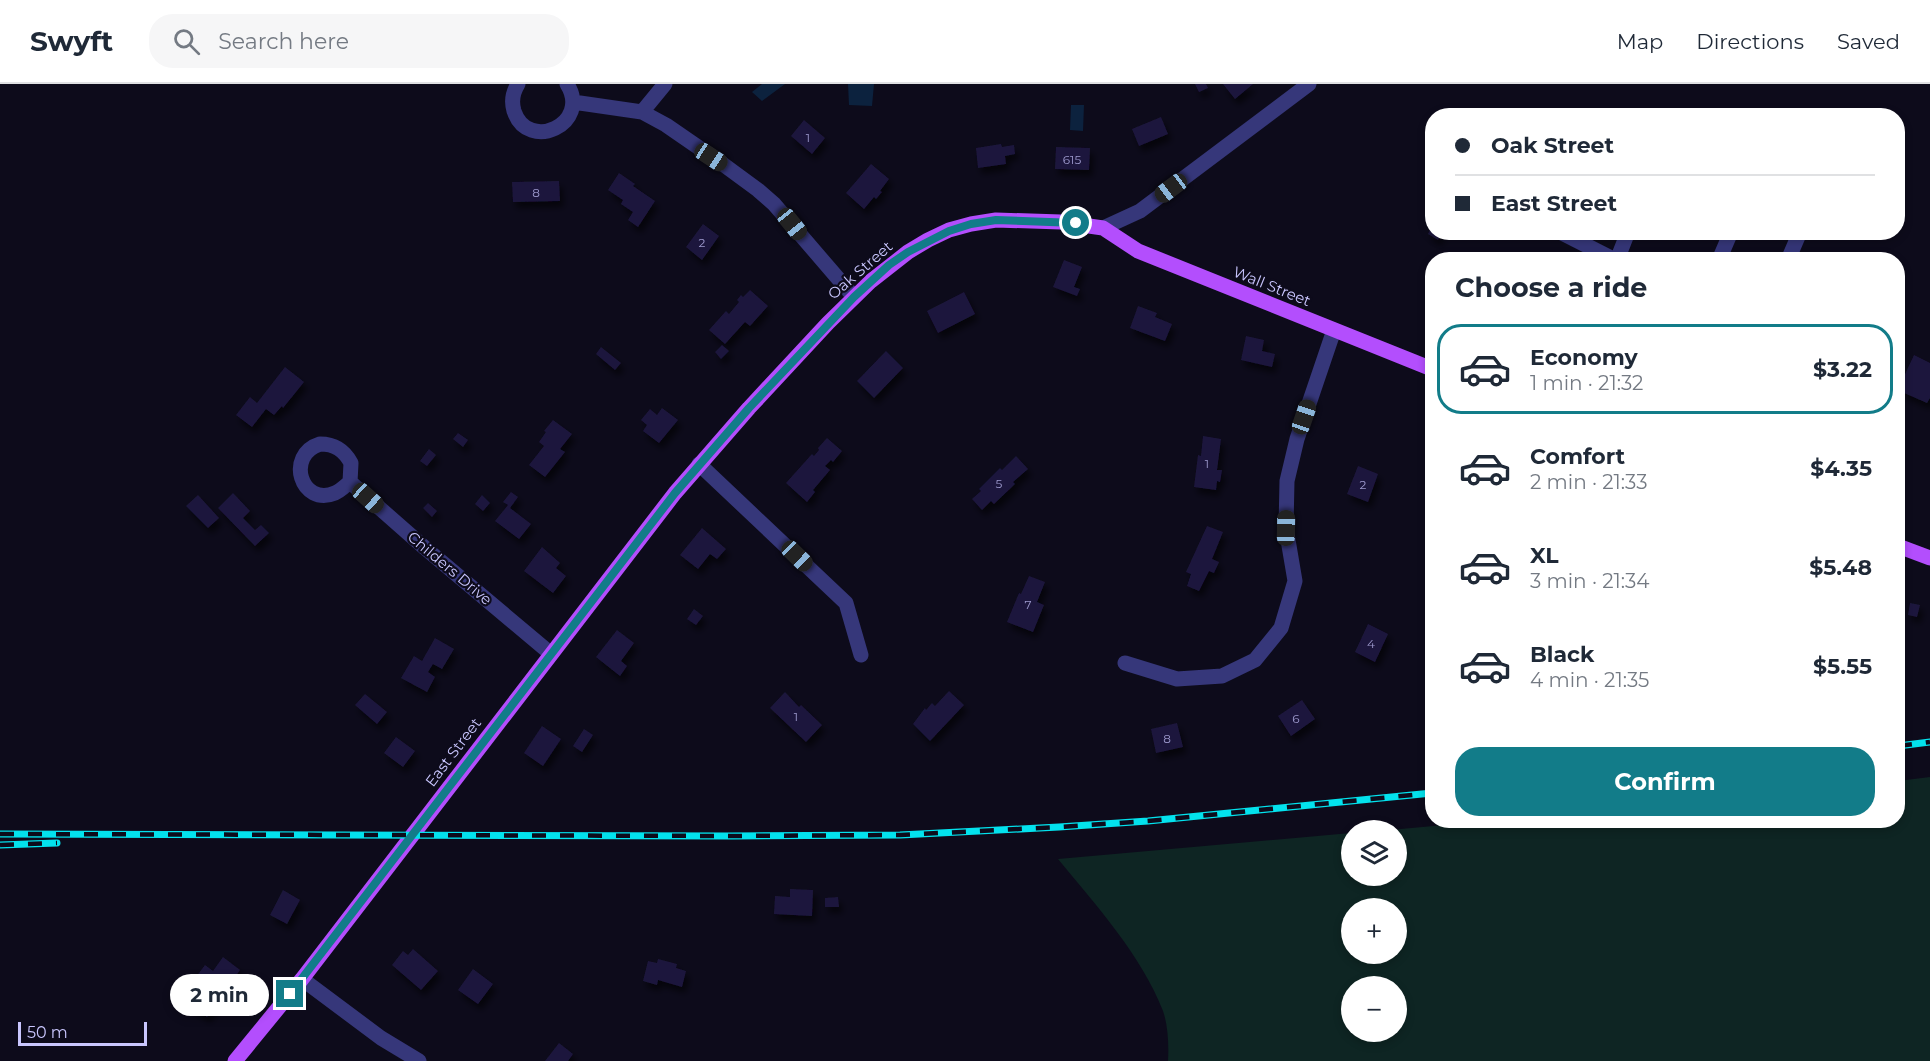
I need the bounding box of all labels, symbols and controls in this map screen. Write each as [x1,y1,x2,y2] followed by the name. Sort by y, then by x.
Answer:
[149,14,569,68] search box
[30,24,113,58] text: Swyft
[170,25,203,58] icon: search
[218,28,349,55] text: Search here
[1617,29,1663,54] text: Map
[1696,29,1804,54] text: Directions
[1837,29,1900,54] text: Saved
[806,130,810,145] house number: 1
[1491,132,1614,159] text: Oak Street
[691,140,731,174] car
[1063,152,1081,167] house number: 615
[1151,170,1191,206] car
[532,185,540,200] house number: 8
[1491,190,1617,217] text: East Street
[774,204,810,244] car
[1062,209,1089,236] route start
[699,235,706,250] house number: 2
[824,237,896,303] street label: Oak Street
[1230,262,1314,310] street label: Wall Street
[1455,271,1647,304] text: Choose a ride
[1458,342,1512,396] icon: car
[1530,344,1638,371] text: Economy
[1813,356,1872,383] text: $3.22
[1530,371,1643,395] text: 1 min · 21:32
[1290,397,1318,437] car
[1458,441,1512,495] icon: car
[1530,443,1625,470] text: Comfort
[1810,455,1872,482] text: $4.35
[1205,456,1209,471] house number: 1
[1530,470,1648,494] text: 2 min · 21:33
[996,476,1003,491] house number: 5
[1360,477,1367,492] house number: 2
[349,479,387,517] car
[1277,510,1295,546] car
[404,527,496,609] street label: Childers Drive
[778,537,816,575] car
[1458,540,1512,594] icon: car
[1530,542,1559,569] text: XL
[1809,554,1872,581] text: $5.48
[1530,569,1649,593] text: 3 min · 21:34
[1024,597,1032,612] house number: 7
[1367,636,1375,651] house number: 4
[1458,639,1512,693] icon: car
[1530,641,1594,668] text: Black
[1813,653,1872,680] text: $5.55
[1530,668,1649,692] text: 4 min · 21:35
[794,709,798,724] house number: 1
[1292,711,1300,726] house number: 6
[421,714,485,790] street label: East Street
[1163,731,1171,746] house number: 8
[1455,747,1875,816] button: Confirm
[1341,820,1407,1042] map controls
[1341,820,1407,886] button: layers
[1341,898,1407,964] button: +
[170,973,269,1015] callout: 2 min
[1341,976,1407,1042] button: −
[276,980,303,1007] route end
[190,983,249,1007] text: 2 min
[18,1019,147,1046] scale bar
[27,1023,68,1042] text: 50 m

